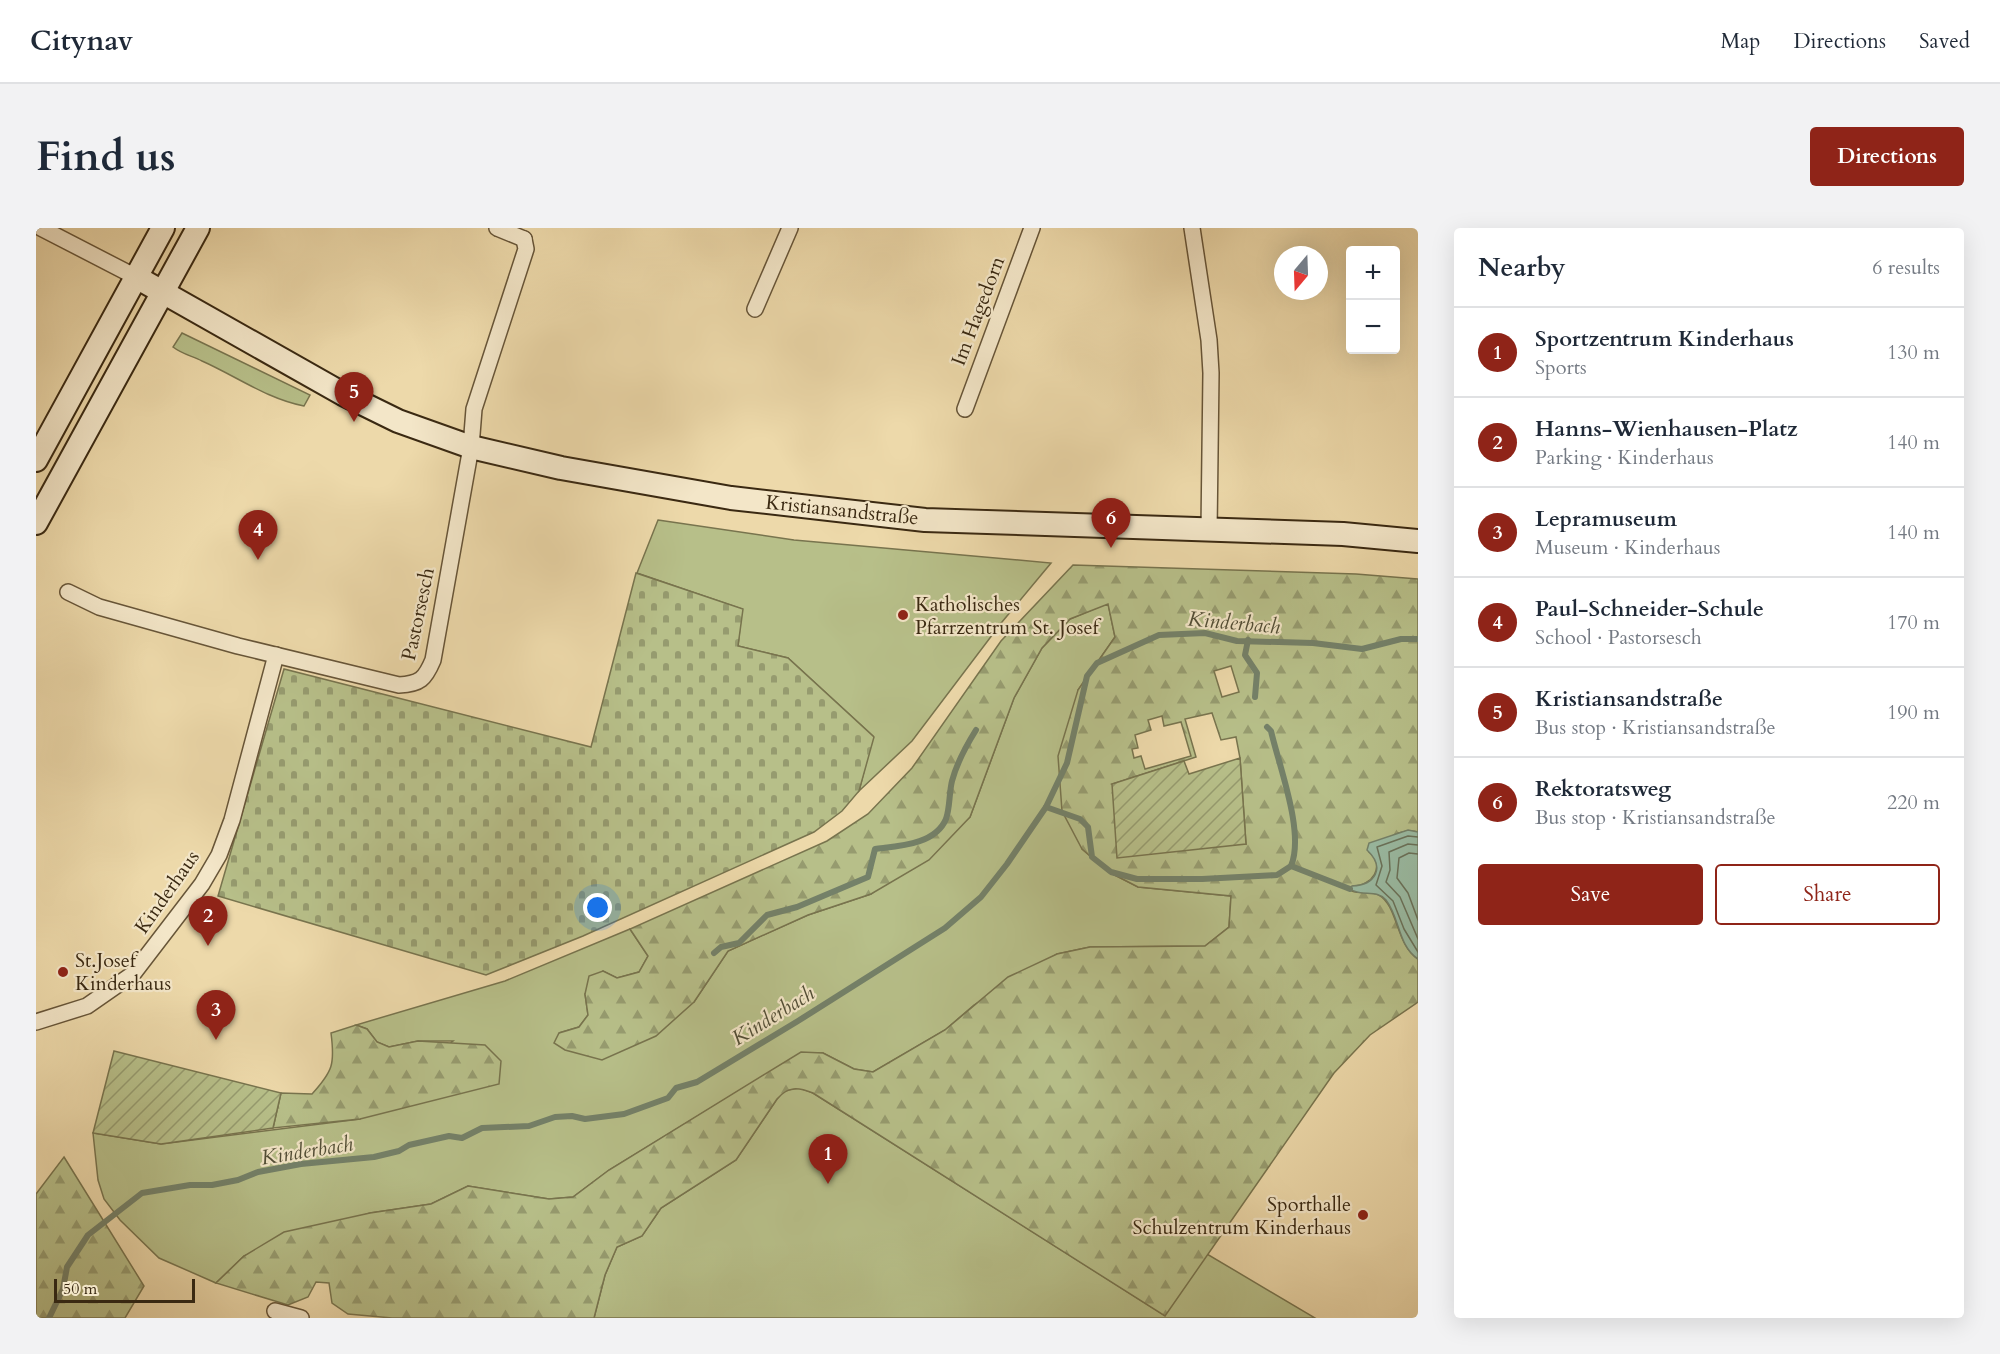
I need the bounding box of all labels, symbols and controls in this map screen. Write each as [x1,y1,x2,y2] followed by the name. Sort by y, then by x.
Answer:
[30,22,133,60] text: Citynav
[1720,27,1760,56] text: Map
[1793,27,1886,56] text: Directions
[1919,27,1970,56] text: Saved
[1810,127,1964,186] button: Directions
[36,128,176,185] text: Find us
[1274,246,1328,300] north arrow
[1346,246,1400,354] map controls
[1346,246,1400,300] button: +
[1478,250,1566,285] text: Nearby
[945,252,1011,369] street label: Im Hagedorn
[1872,254,1940,281] text: 6 results
[1346,300,1400,354] button: −
[1535,324,1794,354] text: Sportzentrum Kinderhaus
[1492,339,1503,366] text: 1
[1887,339,1940,366] text: 130 m
[1535,354,1587,381] text: Sports
[334,372,374,422] pin: 5
[1535,414,1798,444] text: Hanns-Wienhausen-Platz
[1492,429,1503,456] text: 2
[1887,429,1940,456] text: 140 m
[1535,444,1714,471] text: Parking · Kinderhaus
[764,489,920,531] street label: Kristiansandstraße
[1092,498,1130,548] pin: 6
[1535,504,1677,534] text: Lepramuseum
[238,510,278,560] pin: 4
[1492,519,1503,546] text: 3
[1887,519,1940,546] text: 140 m
[1535,534,1720,561] text: Museum · Kinderhaus
[395,565,441,663] street label: Pastorsesch
[915,591,1102,641] place label: Katholisches Pfarrzentrum St. Josef
[1535,594,1764,624] text: Paul-Schneider-Schule
[1187,605,1281,641] water label: Kinderbach
[896,608,910,622] marker: Katholisches Pfarrzentrum St. Josef
[1492,609,1503,636] text: 4
[1887,609,1940,636] text: 170 m
[1535,624,1702,651] text: School · Pastorsesch
[1535,684,1723,714] text: Kristiansandstraße
[1492,699,1503,726] text: 5
[1887,699,1940,726] text: 190 m
[1535,714,1776,741] text: Bus stop · Kristiansandstraße
[1535,774,1671,804] text: Rektoratsweg
[1492,789,1503,816] text: 6
[1887,789,1940,816] text: 220 m
[1535,804,1776,831] text: Bus stop · Kristiansandstraße
[128,845,206,939] street label: Kinderhaus
[1478,864,1703,925] button: Save
[1715,864,1940,925] button: Share
[583,893,612,922] your location
[188,896,228,946] pin: 2
[75,947,171,997] place label: St.Josef Kinderhaus
[56,965,70,979] marker: St.Josef Kinderhaus
[726,979,820,1053] water label: Kinderbach
[196,990,236,1040] pin: 3
[259,1129,355,1173] water label: Kinderbach
[808,1134,848,1184] pin: 1
[1132,1191,1351,1241] place label: Sporthalle Schulzentrum Kinderhaus
[1356,1208,1370,1222] marker: Sporthalle Schulzentrum Kinderhaus
[54,1276,195,1304] scale bar
[63,1278,97,1300] text: 50 m

